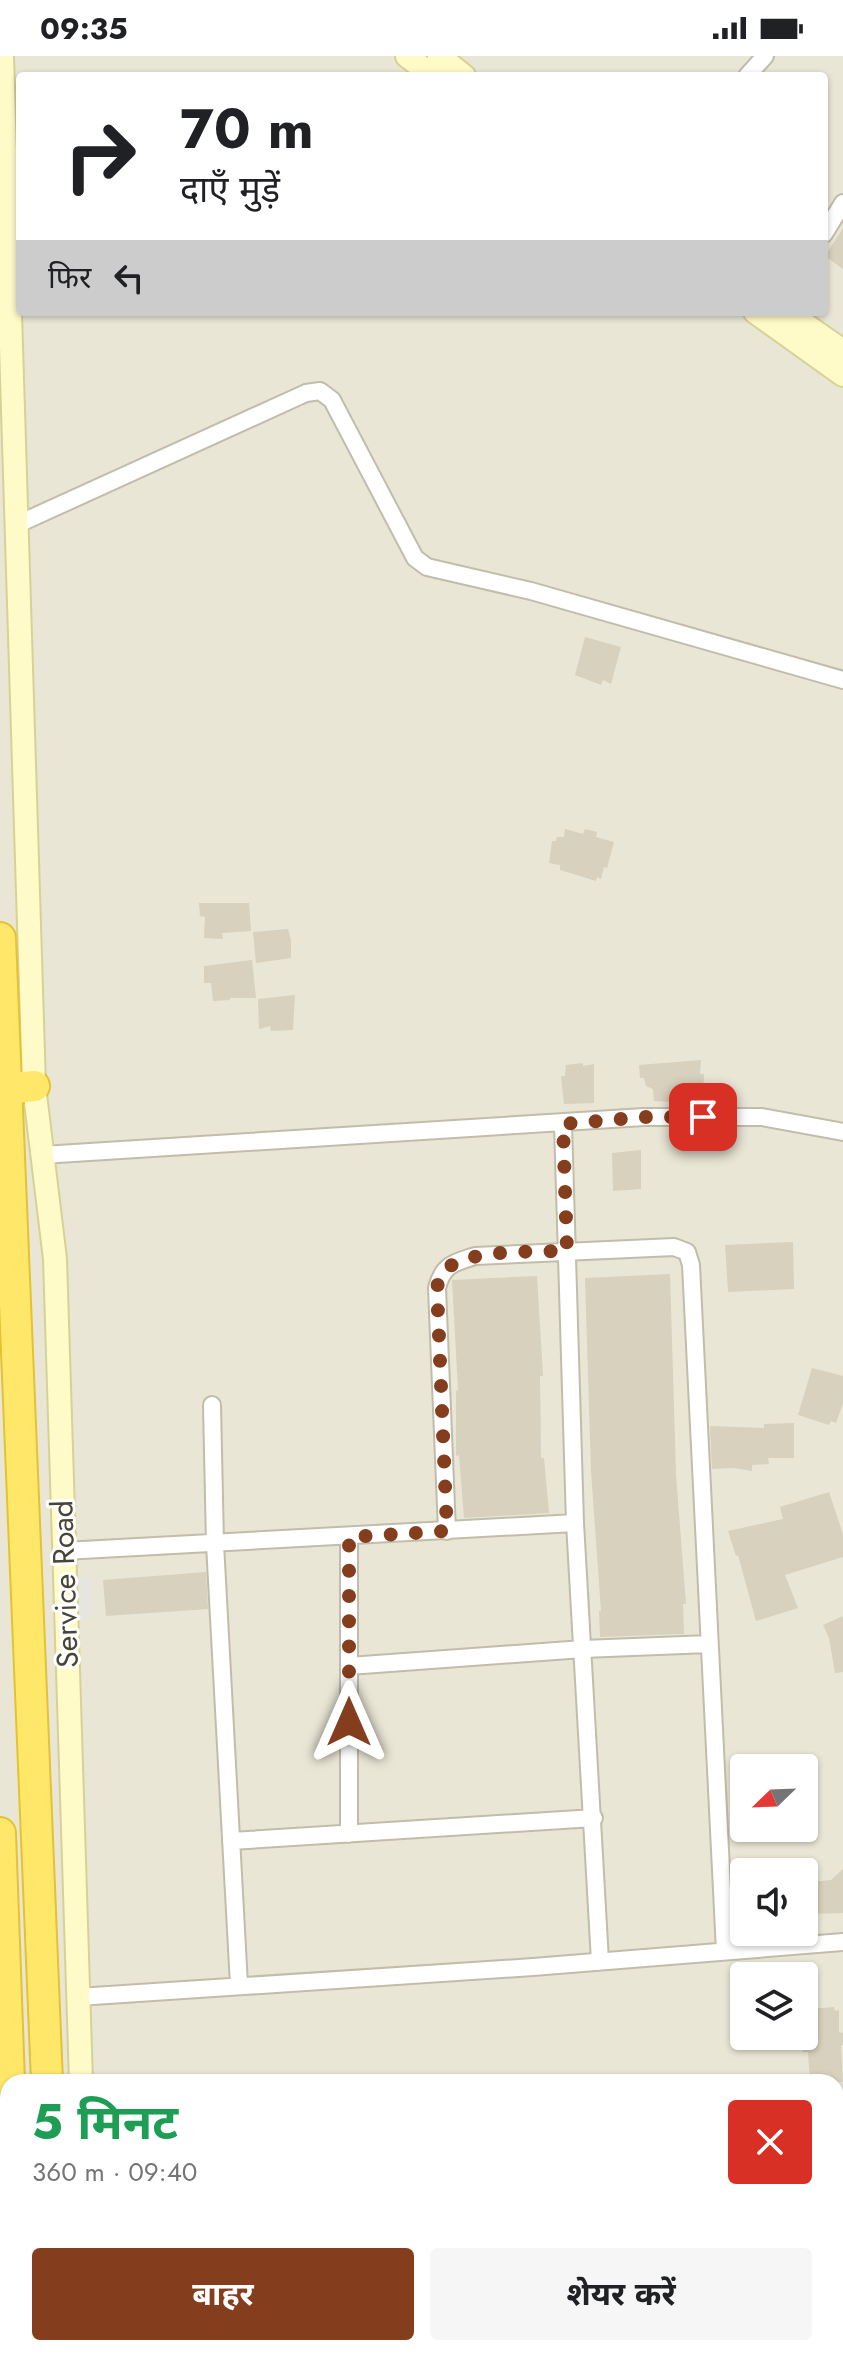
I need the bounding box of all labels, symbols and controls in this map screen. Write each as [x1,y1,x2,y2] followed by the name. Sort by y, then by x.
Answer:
[40,7,128,50] text: 09:35
[180,88,314,169] text: 70 m
[48,104,152,208] icon: right
[180,163,280,215] text: दाएँ मुड़ें
[48,256,91,299] text: फिर
[107,256,151,300] icon: left
[669,1083,737,1151] pin
[681,1095,725,1139] icon: arrive
[40,1500,89,1669] street label: Service Road
[307,1680,391,1764] position arrow
[730,1754,818,1842] north arrow
[730,1754,818,2050] map controls
[730,1858,818,1946] button: sound
[730,1962,818,2050] button: layers
[32,2088,178,2157] text: 5 मिनट
[728,2100,812,2184] button: close
[32,2153,197,2191] text: 360 m · 09:40
[32,2248,414,2340] button: बाहर
[430,2248,812,2340] button: शेयर करें

